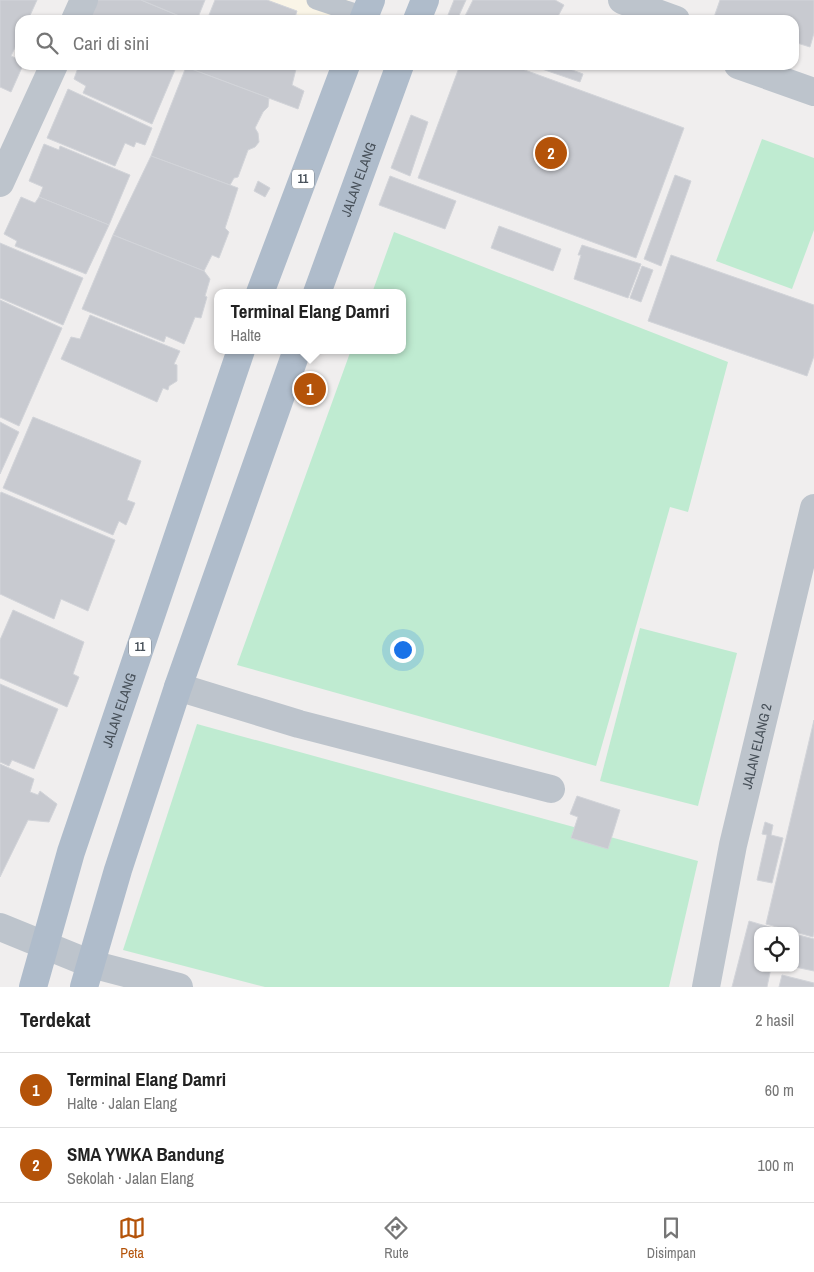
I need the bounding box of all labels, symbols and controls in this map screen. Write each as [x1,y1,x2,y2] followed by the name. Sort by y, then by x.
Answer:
[15,15,799,70] search box
[33,29,61,57] icon: search
[73,30,149,56] text: Cari di sini
[535,134,567,172] pin: 2
[337,140,380,219] street label: JALAN ELANG
[292,170,314,188] road number: 11
[214,289,406,354] popup
[230,298,390,324] text: Terminal Elang Damri
[230,324,261,346] text: Halte
[294,370,326,408] pin: 1
[390,637,416,663] your location
[129,638,151,656] road number: 11
[98,670,140,750] street label: JALAN ELANG
[738,702,776,791] street label: JALAN ELANG 2
[754,927,799,972] map controls
[754,927,799,972] button: locate
[20,1005,91,1034] text: Terdekat
[755,1009,794,1031] text: 2 hasil
[67,1066,226,1092] text: Terminal Elang Damri
[32,1079,40,1101] text: 1
[765,1079,794,1101] text: 60 m
[67,1092,177,1114] text: Halte · Jalan Elang
[67,1141,224,1167] text: SMA YWKA Bandung
[32,1154,40,1176] text: 2
[758,1154,794,1176] text: 100 m
[67,1167,194,1189] text: Sekolah · Jalan Elang
[118,1214,146,1262] tab: Peta
[382,1214,410,1262] tab: Rute
[647,1214,696,1262] tab: Disimpan

